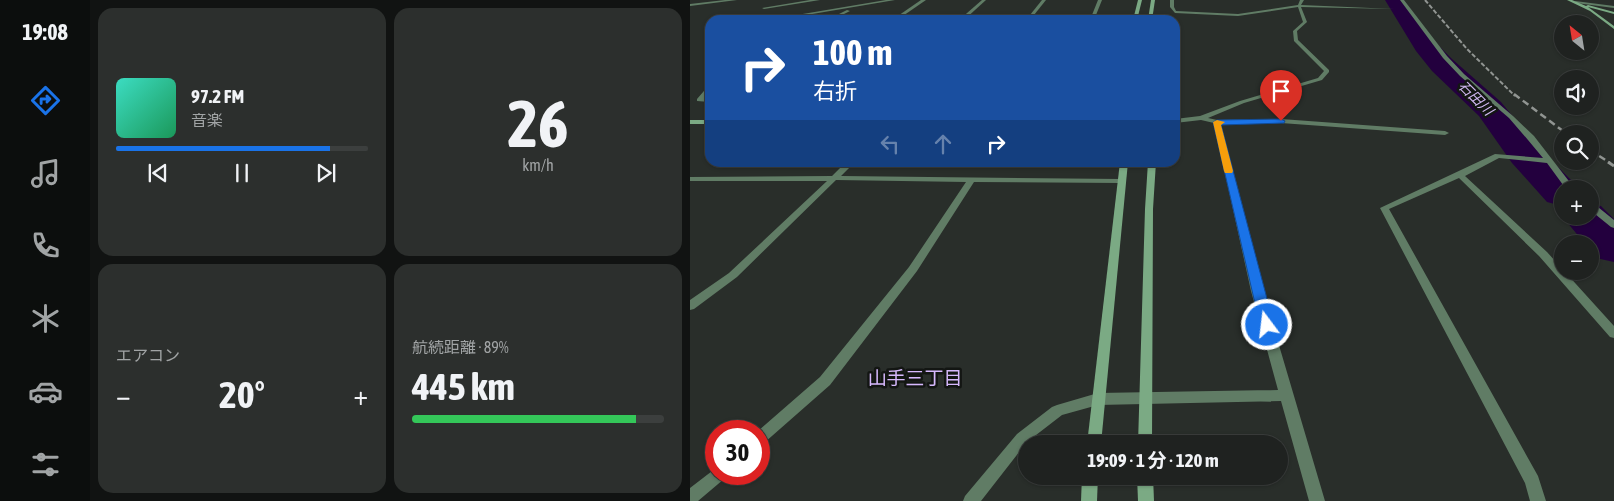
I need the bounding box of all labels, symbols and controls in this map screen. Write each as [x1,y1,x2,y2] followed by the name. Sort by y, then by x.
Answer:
[1554,15,1599,60] north arrow
[1554,15,1599,280] map controls
[22,19,68,45] text: 19:08
[813,32,892,72] text: 100 m
[730,35,795,100] icon: right
[1260,70,1302,121] pin
[1554,70,1599,115] button: sound
[1267,77,1295,105] icon: arrive
[1455,77,1498,120] water label: 石田川
[813,78,857,104] text: 右折
[28,83,63,118] icon: directions
[191,85,244,107] text: 97.2 FM
[507,86,569,161] text: 26
[191,111,223,129] text: 音楽
[1554,125,1599,170] button: search
[876,130,904,158] icon: left
[929,130,957,158] icon: ahead
[982,130,1010,158] icon: right
[28,156,63,191] icon: music
[522,156,554,174] text: km/h
[144,159,172,187] icon: previous
[228,159,256,187] icon: pause
[312,159,340,187] icon: next
[1554,180,1599,225] button: +
[28,228,63,263] icon: phone
[1554,235,1599,280] button: −
[1240,298,1292,350] position arrow
[28,301,63,336] icon: climate
[412,338,509,356] text: 航続距離 · 89%
[116,346,180,364] text: エアコン
[412,365,515,408] text: 445 km
[867,367,963,389] district label: 山手三丁目
[219,373,265,416] text: 20°
[28,374,63,409] icon: car
[116,379,131,411] text: −
[353,379,368,411] text: +
[705,420,770,485] speed limit sign: 30
[28,447,63,482] icon: filters
[1087,449,1219,471] text: 19:09 · 1 分 · 120 m

